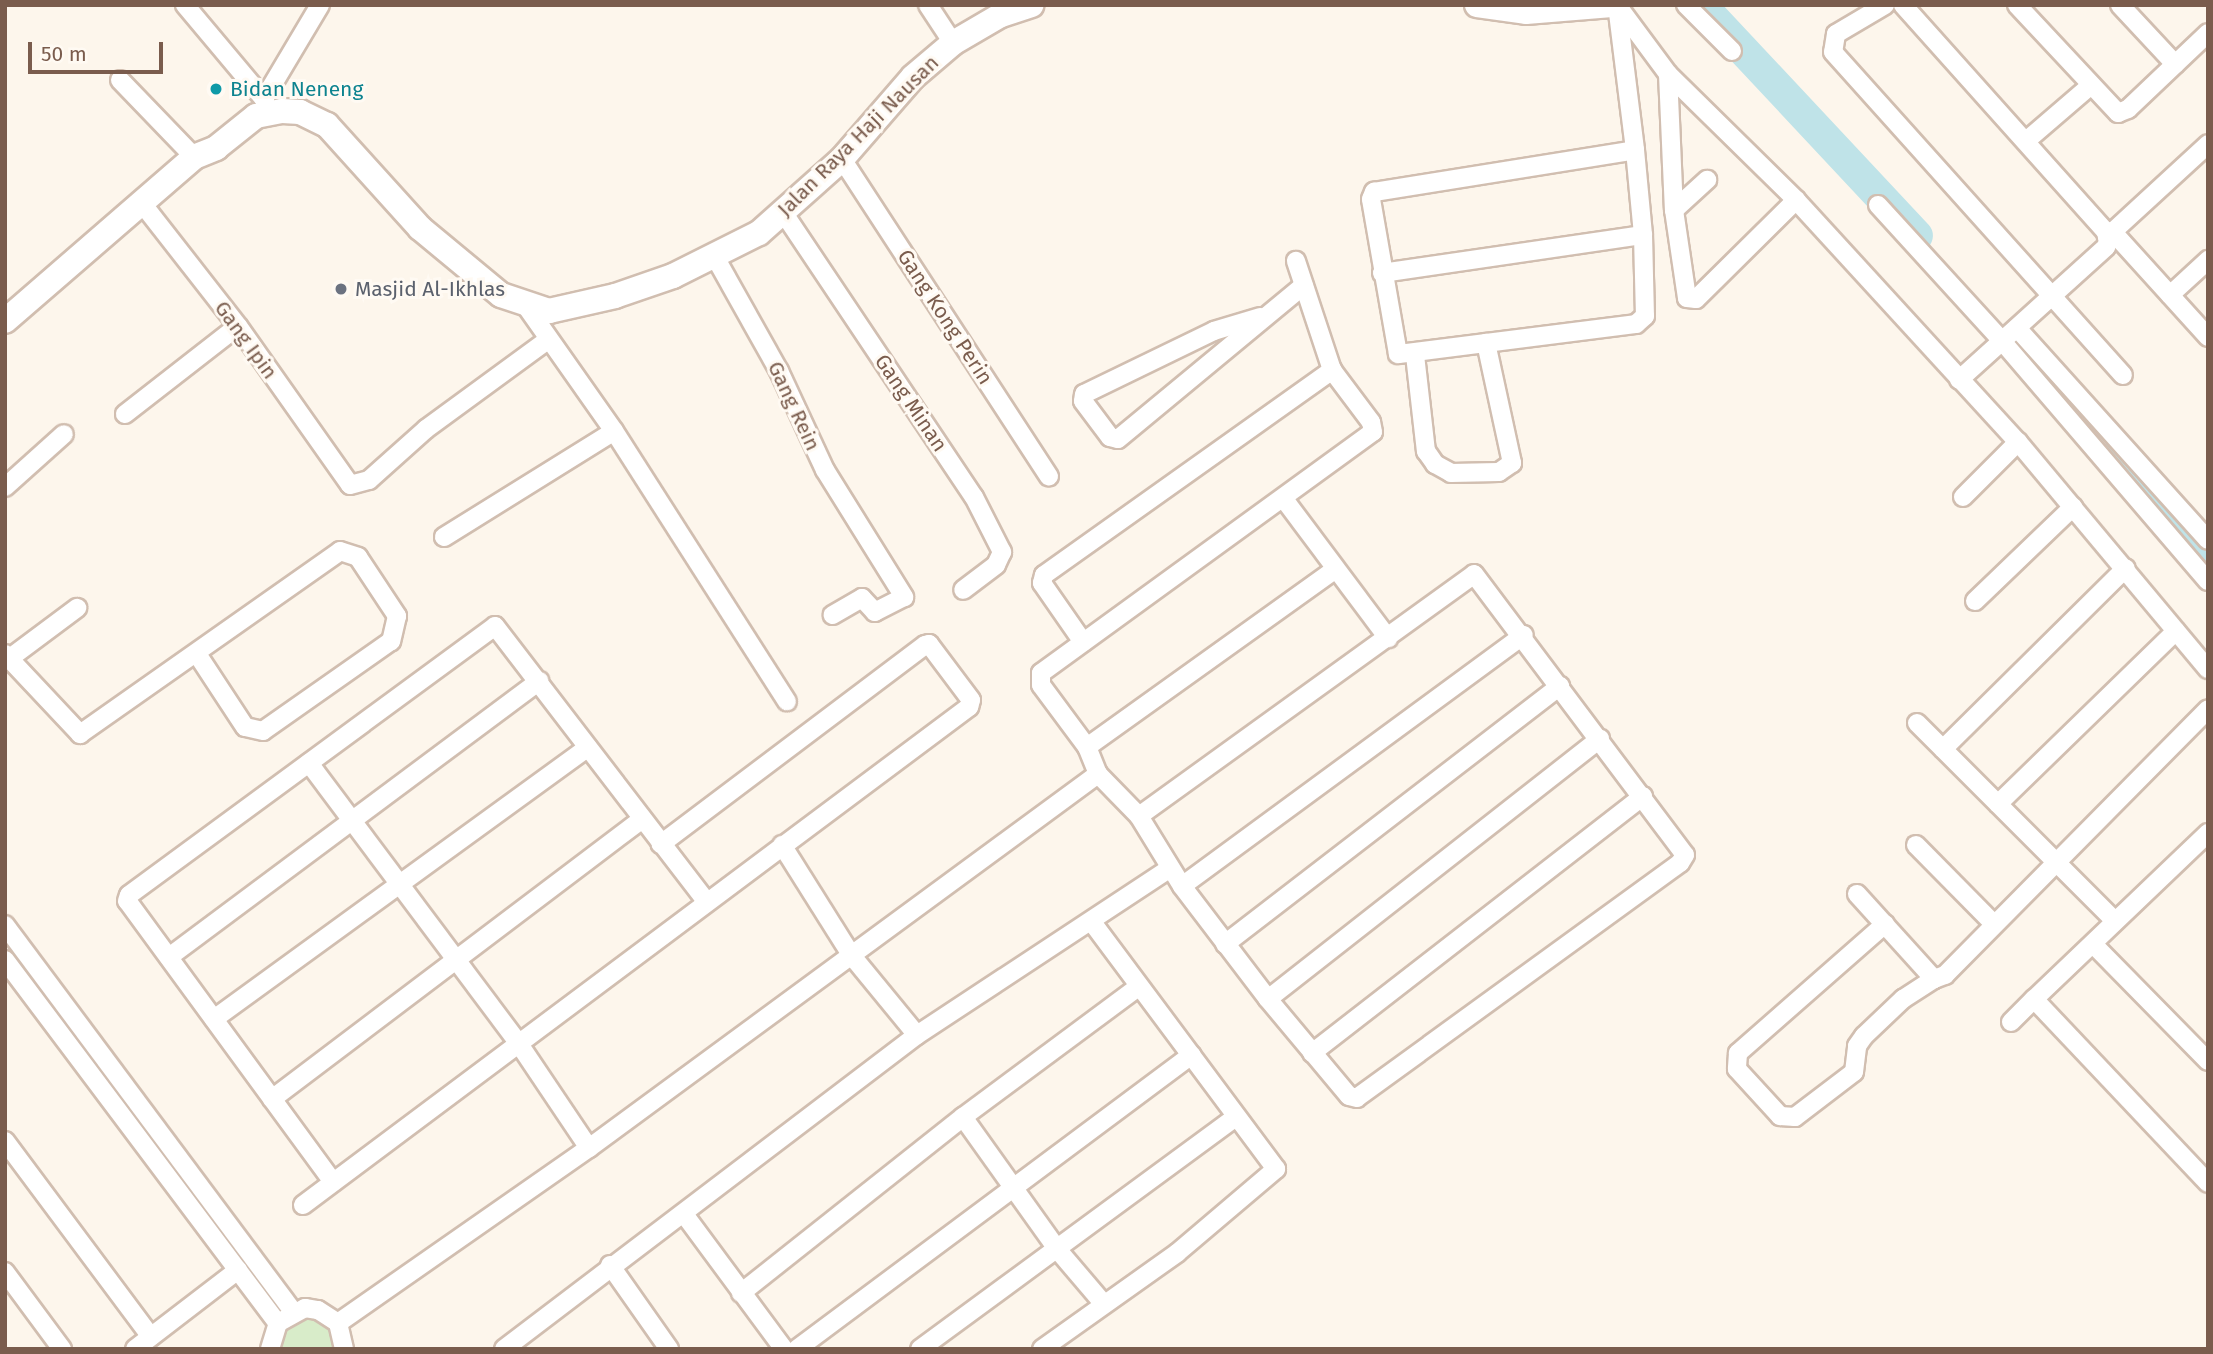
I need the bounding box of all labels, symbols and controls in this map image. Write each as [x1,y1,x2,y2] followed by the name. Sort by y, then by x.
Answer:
[32,28,166,72] scale bar
[41,41,87,67] text: 50 m
[772,50,944,222] street label: Jalan Raya Haji Nausan
[230,76,363,102] place label: Bidan Neneng
[208,81,224,97] marker: Bidan Neneng
[892,245,998,389] street label: Gang Kong Perin
[355,276,505,302] place label: Masjid Al-Ikhlas
[333,281,349,297] marker: Masjid Al-Ikhlas
[209,296,283,384] street label: Gang Ipin
[869,350,953,456] street label: Gang Minan
[762,357,826,455] street label: Gang Rein

